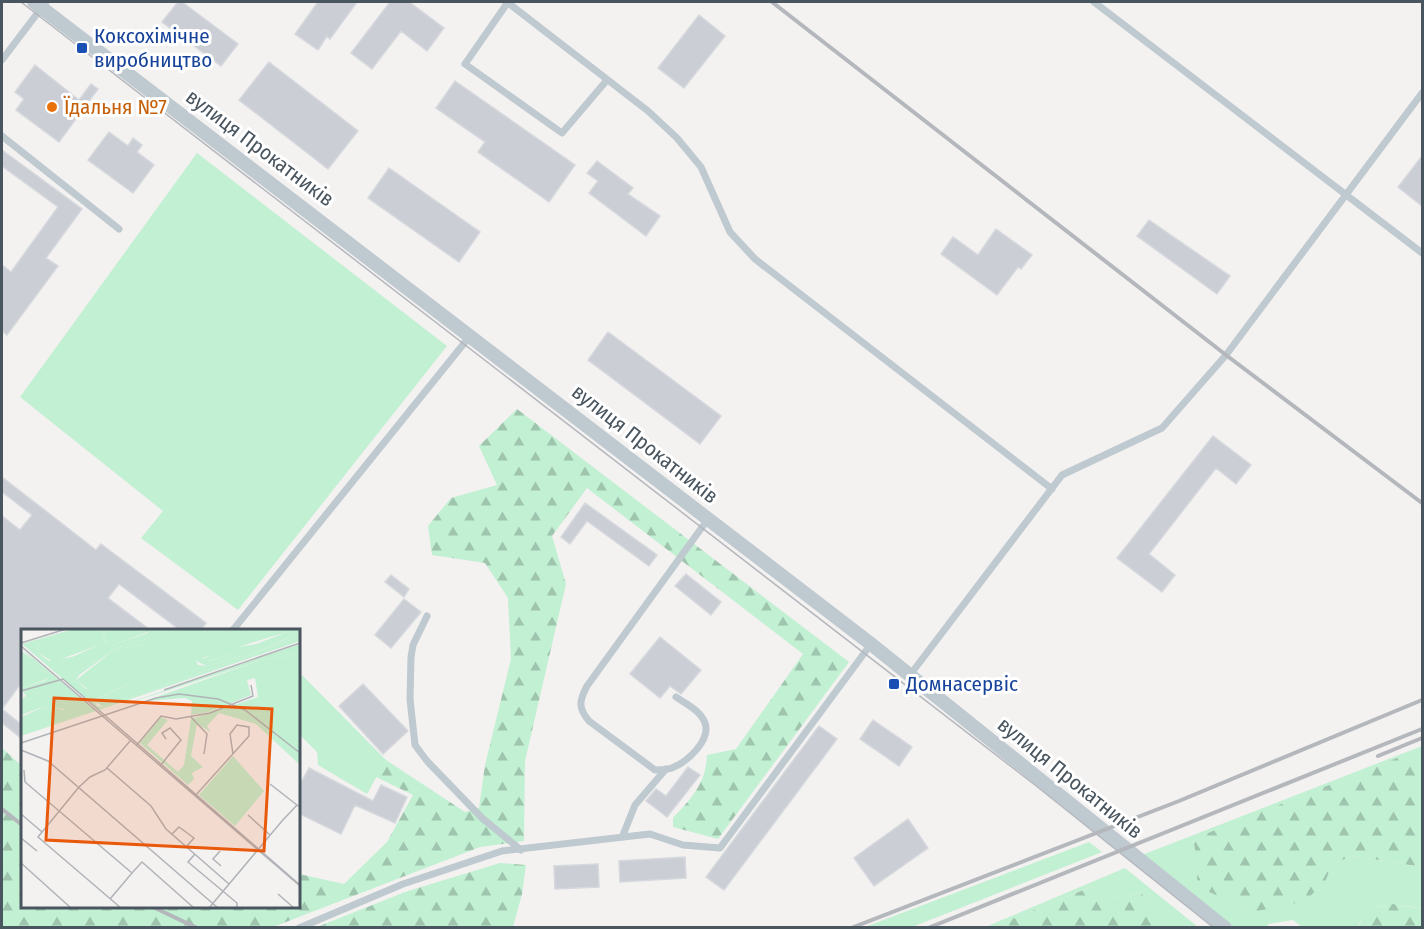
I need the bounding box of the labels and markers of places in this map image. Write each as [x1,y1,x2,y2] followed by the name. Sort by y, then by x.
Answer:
[94,23,212,73] place label: Коксохімічне виробництво
[75,41,89,55] marker: Коксохімічне виробництво
[63,94,167,120] place label: Їдальня №7
[45,100,59,114] marker: Їдальня №7
[905,671,1018,697] place label: Домнасервіс
[887,677,901,691] marker: Домнасервіс

